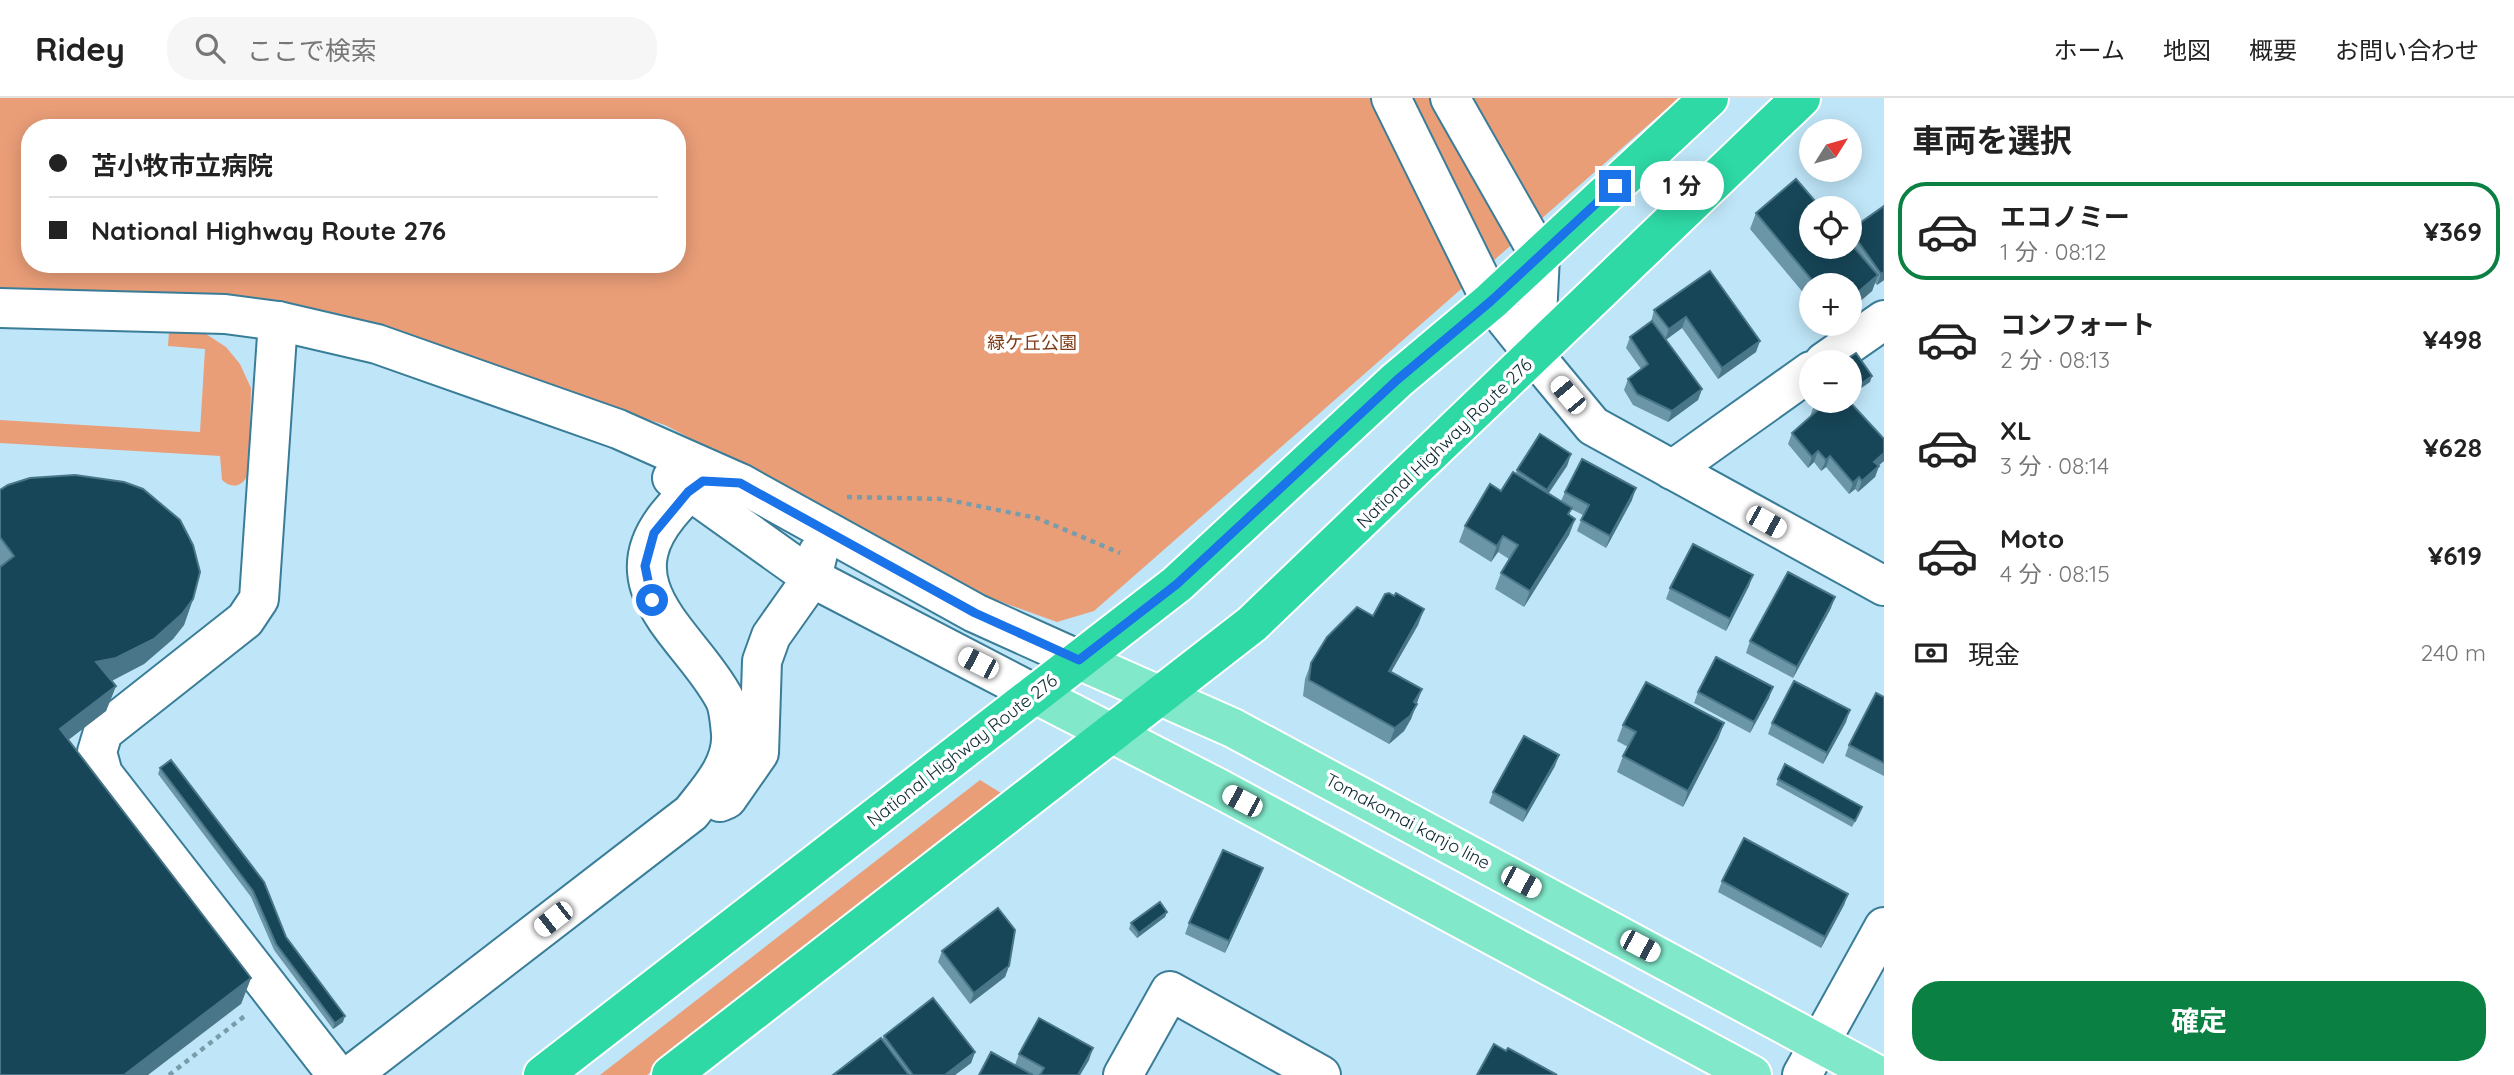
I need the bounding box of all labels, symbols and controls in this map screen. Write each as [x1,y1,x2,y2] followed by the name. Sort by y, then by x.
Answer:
[167,17,657,80] search box
[35,28,125,69] text: Ridey
[191,29,229,67] icon: search
[247,34,377,67] text: ここで検索
[2054,35,2125,65] text: ホーム
[2163,35,2211,65] text: 地図
[2249,35,2297,65] text: 概要
[2335,35,2479,65] text: お問い合わせ
[1799,119,1862,182] north arrow
[1799,119,1862,413] map controls
[1912,120,2072,160] text: 車両を選択
[91,149,273,182] text: 苫小牧市立病院
[1640,162,1724,210] callout: 1 分
[1599,170,1631,202] route end
[1663,171,1701,200] text: 1 分
[1799,196,1862,259] button: locate
[1916,200,1979,263] icon: car
[2000,200,2130,233] text: エコノミー
[91,214,446,247] text: National Highway Route 276
[2423,215,2482,248] text: ¥369
[2000,237,2107,266] text: 1 分 · 08:12
[1799,273,1862,336] button: +
[1916,308,1979,371] icon: car
[2000,308,2155,341] text: コンフォート
[2423,323,2482,356] text: ¥498
[987,331,1077,354] park label: 緑ケ丘公園
[2000,345,2110,374] text: 2 分 · 08:13
[1799,350,1862,413] button: −
[1351,353,1537,533] street label: National Highway Route 276
[1547,372,1590,418] car
[2000,414,2032,447] text: XL
[1916,416,1979,479] icon: car
[2423,431,2482,464] text: ¥628
[2000,451,2109,480] text: 3 分 · 08:14
[1743,503,1790,541] car
[2000,522,2064,555] text: Moto
[1916,524,1979,587] icon: car
[2428,539,2482,572] text: ¥619
[2000,559,2110,588] text: 4 分 · 08:15
[636,584,668,616] route start
[1912,634,1950,672] icon: cash
[1968,638,2020,671] text: 現金
[2421,638,2486,667] text: 240 m
[955,644,1002,682] car
[862,668,1062,832] street label: National Highway Route 276
[1322,768,1494,874] street label: Tomakomai kanjo line
[1219,782,1266,820] car
[1498,863,1545,901] car
[530,898,577,940] car
[1617,927,1664,965] car
[1912,981,2486,1061] button: 確定

